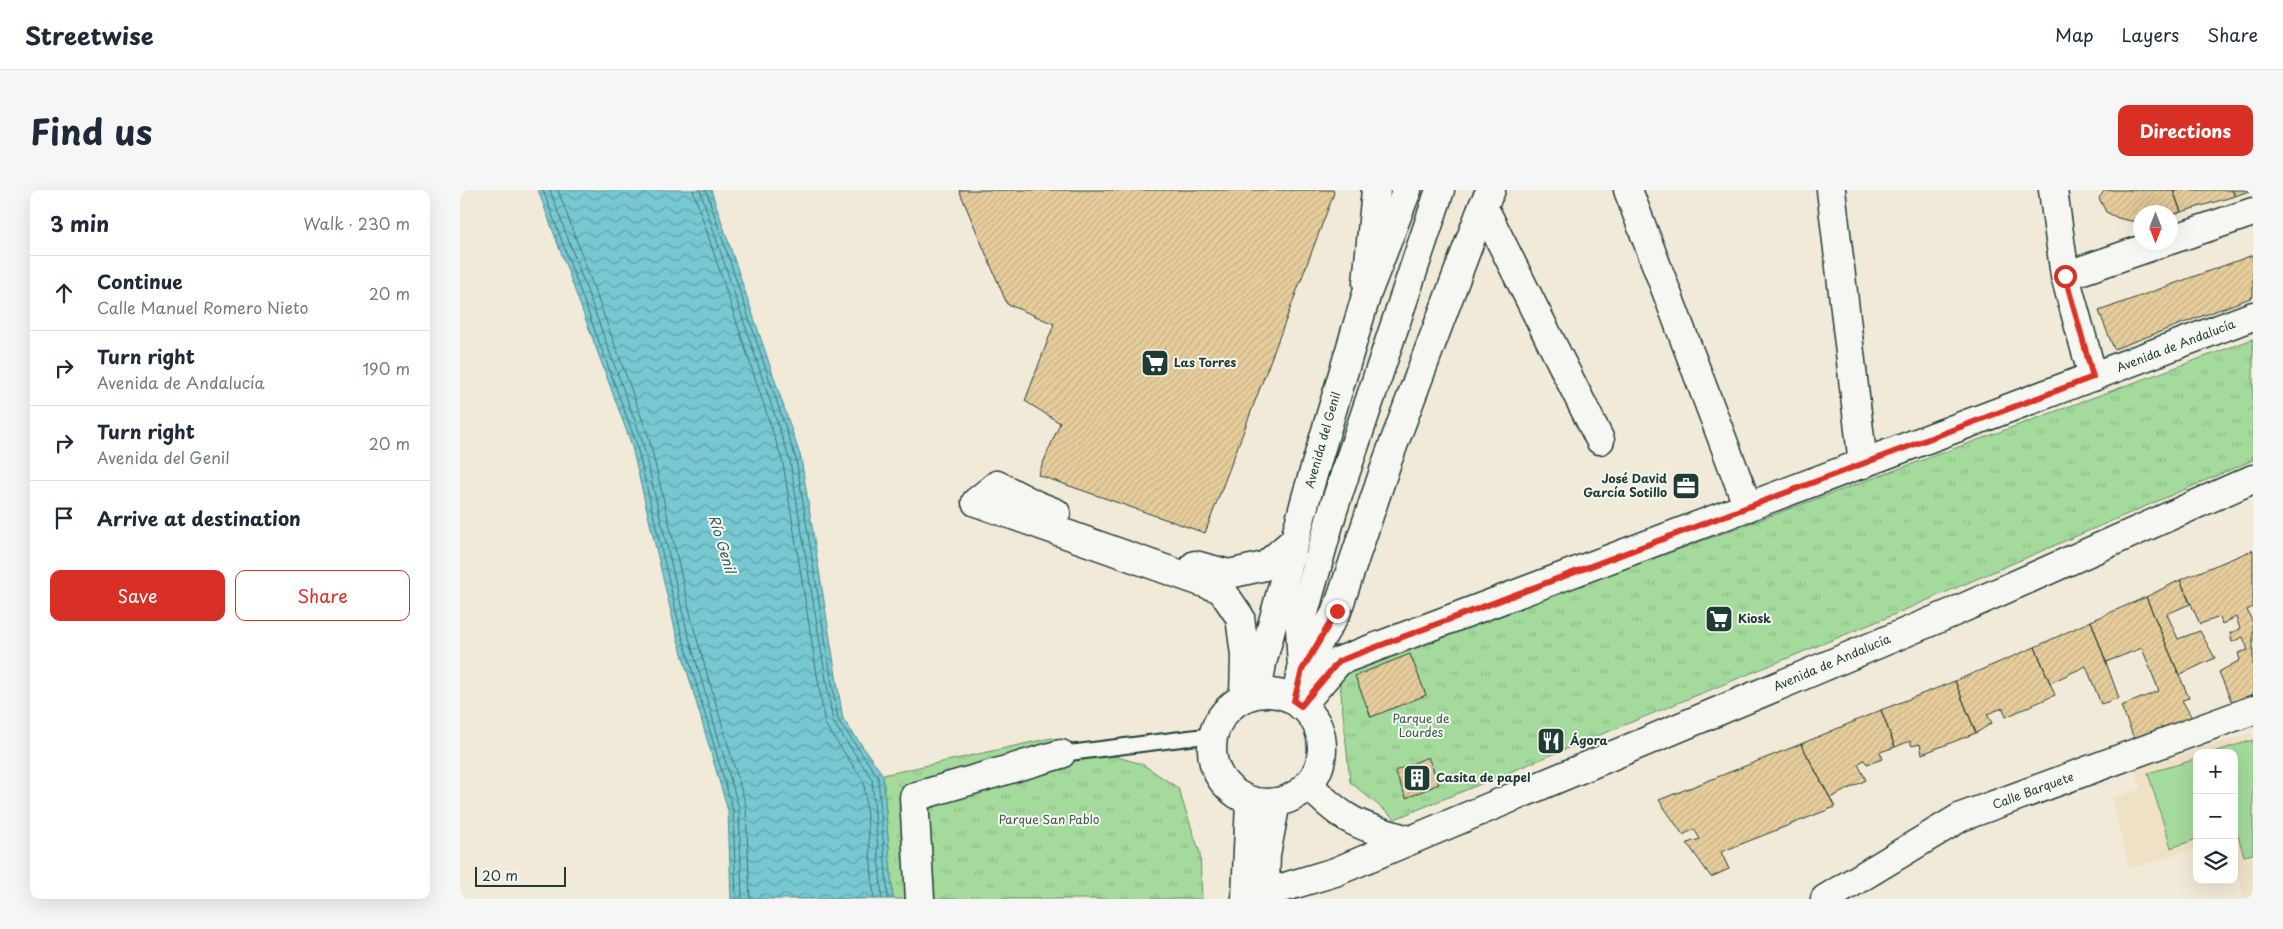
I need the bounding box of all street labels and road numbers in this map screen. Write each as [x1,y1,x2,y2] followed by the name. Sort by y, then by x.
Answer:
[2114,314,2238,376] street label: Avenida de Andalucía
[1300,389,1344,490] street label: Avenida del Genil
[1770,629,1893,695] street label: Avenida de Andalucía
[1990,767,2076,813] street label: Calle Barquete

